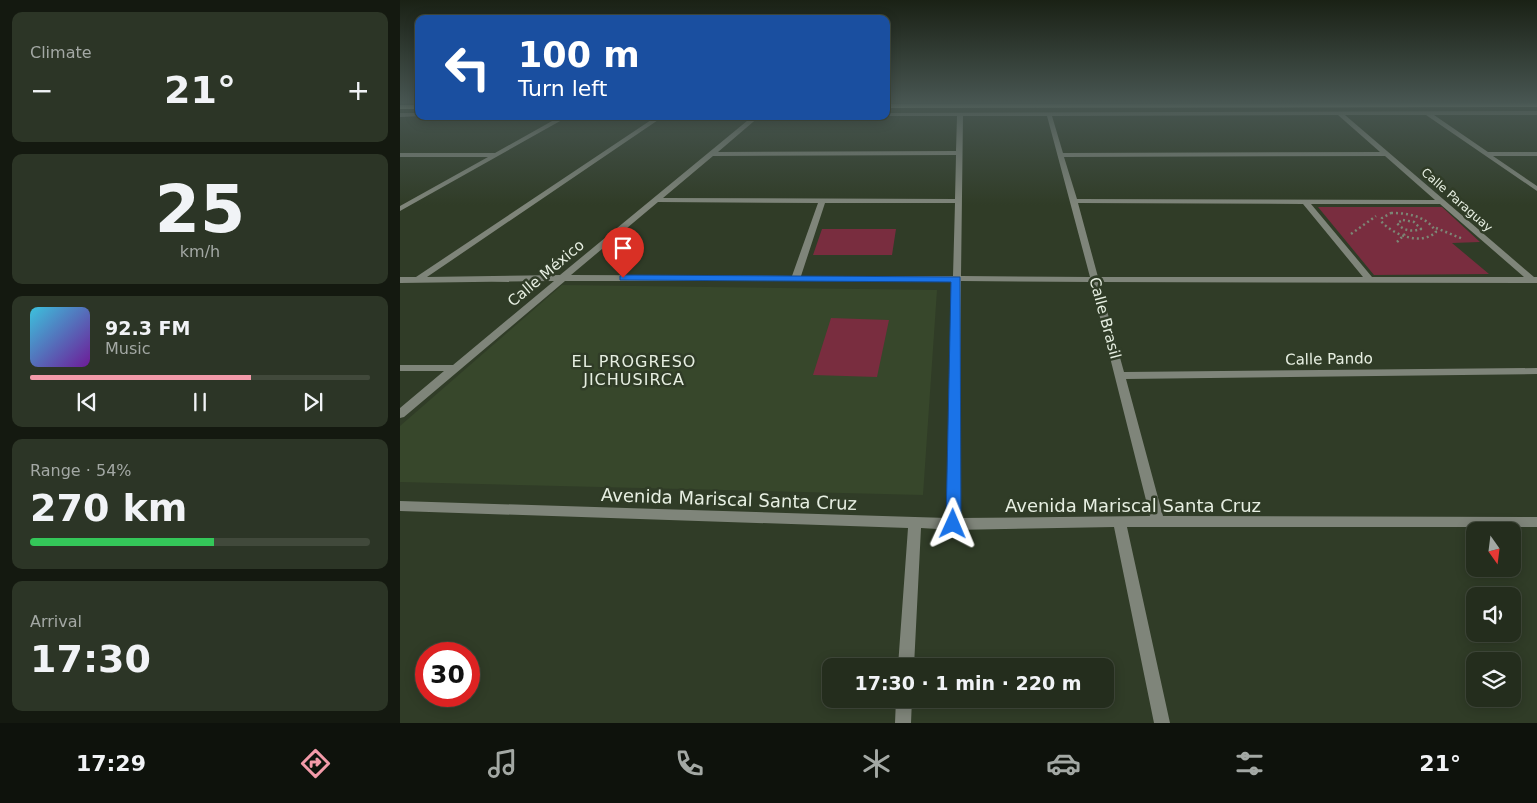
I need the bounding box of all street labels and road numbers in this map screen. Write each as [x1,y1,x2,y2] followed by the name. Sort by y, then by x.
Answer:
[1419,165,1495,235] street label: Calle Paraguay
[504,236,588,310] street label: Calle México
[1085,275,1125,361] street label: Calle Brasil
[1285,349,1373,369] street label: Calle Pando
[601,484,857,514] street label: Avenida Mariscal Santa Cruz
[1005,495,1261,516] street label: Avenida Mariscal Santa Cruz

